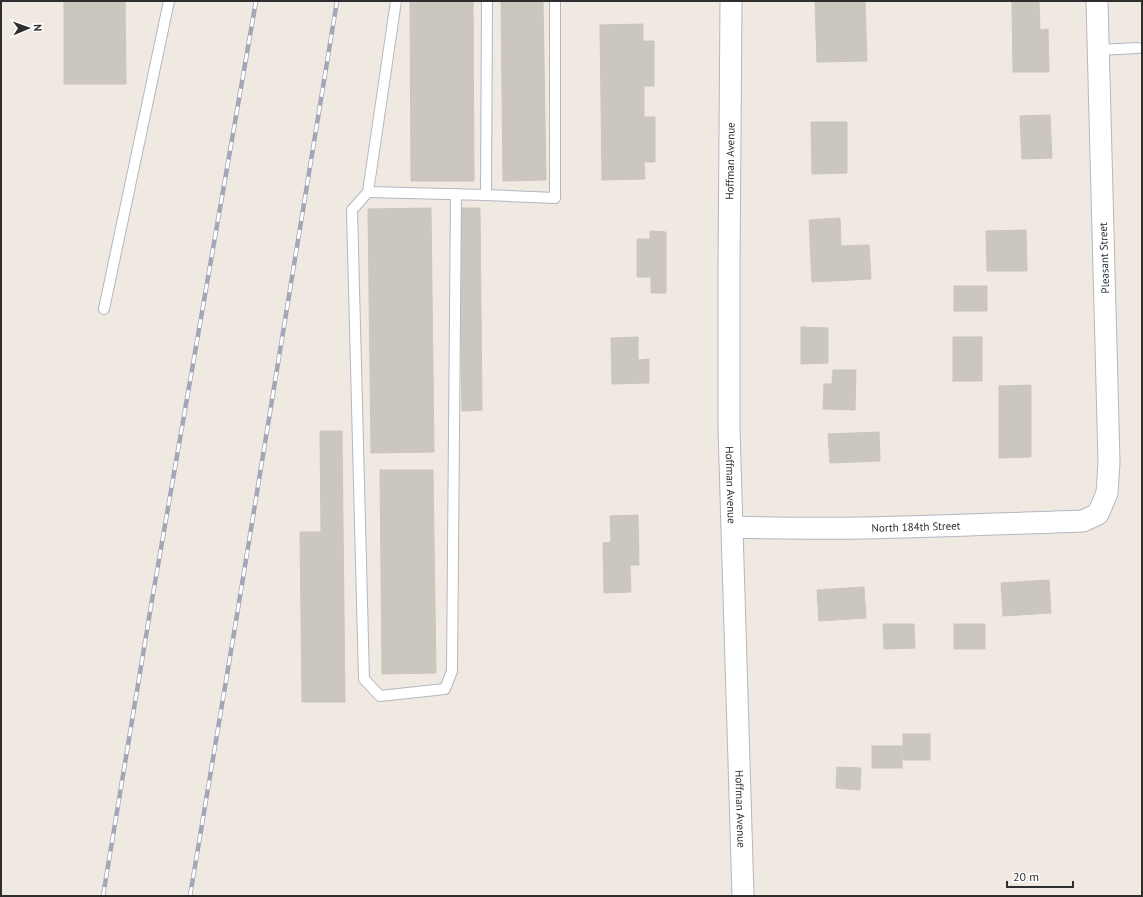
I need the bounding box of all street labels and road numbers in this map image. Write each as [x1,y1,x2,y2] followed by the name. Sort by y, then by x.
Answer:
[722,122,738,200] street label: Hoffman Avenue
[1096,222,1112,294] street label: Pleasant Street
[723,446,739,524] street label: Hoffman Avenue
[871,518,961,535] street label: North 184th Street
[732,770,749,848] street label: Hoffman Avenue

